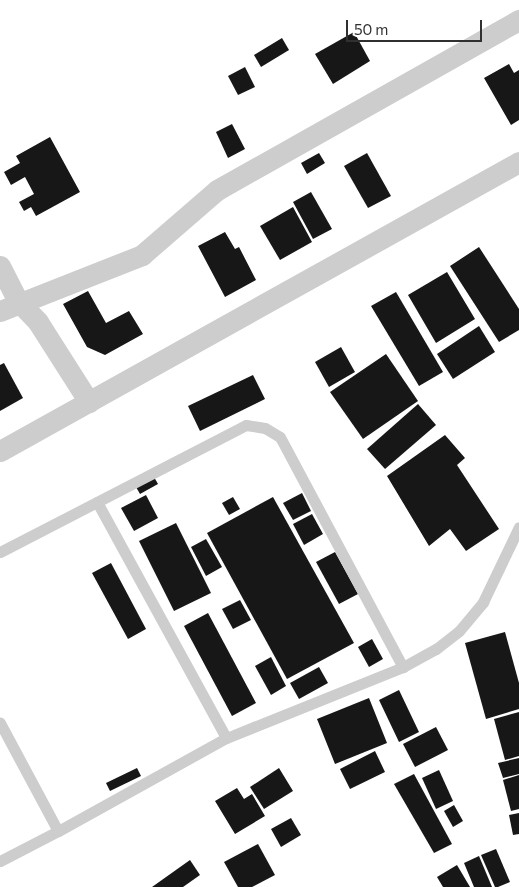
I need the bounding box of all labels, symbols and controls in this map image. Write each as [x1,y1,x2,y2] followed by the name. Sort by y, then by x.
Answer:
[349,10,485,42] scale bar
[354,20,388,38] text: 50 m

